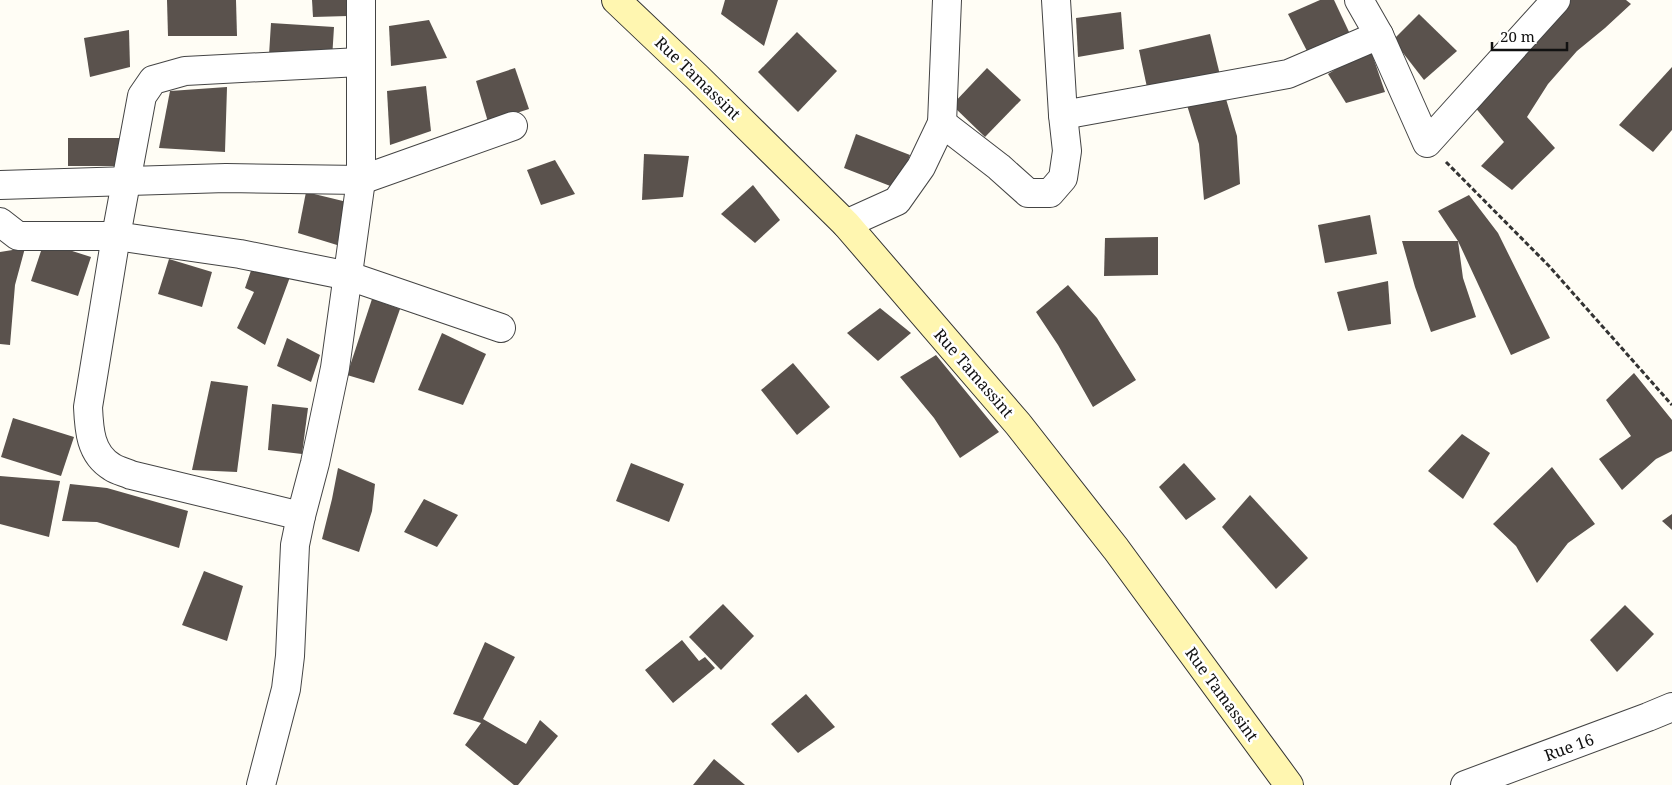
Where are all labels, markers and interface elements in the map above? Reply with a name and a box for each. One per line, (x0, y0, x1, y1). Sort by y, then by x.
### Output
scale bar (1492, 20, 1567, 52)
text: 20 m (1500, 26, 1535, 46)
street label: Rue Tamassint (650, 31, 746, 125)
street label: Rue Tamassint (929, 324, 1019, 423)
street label: Rue Tamassint (1180, 642, 1264, 746)
street label: Rue 16 (1541, 728, 1597, 766)

